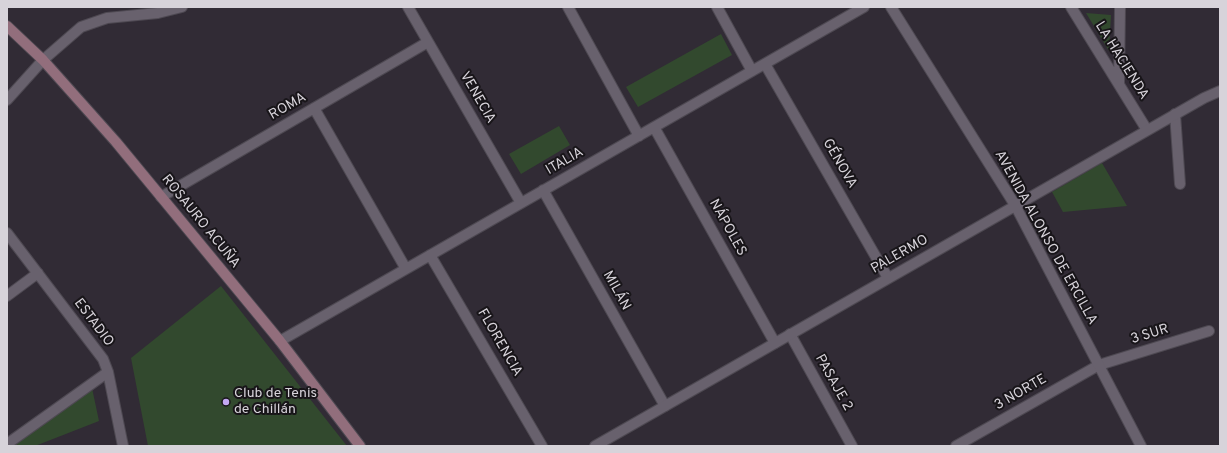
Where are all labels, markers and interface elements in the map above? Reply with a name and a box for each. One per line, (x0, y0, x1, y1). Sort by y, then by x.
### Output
street label: LA HACIENDA (1090, 19, 1152, 103)
street label: VENECIA (455, 69, 499, 127)
street label: ROMA (267, 90, 309, 124)
street label: GÉNOVA (818, 136, 860, 192)
street label: ITALIA (543, 145, 587, 179)
street label: AVENIDA ALONSO DE ERCILLA (990, 148, 1100, 328)
street label: ROSAURO ACUÑA (157, 172, 243, 272)
street label: NÁPOLES (705, 197, 749, 259)
street label: PALERMO (868, 232, 932, 278)
street label: MILÁN (598, 268, 634, 314)
street label: ESTADIO (70, 296, 116, 350)
street label: FLORENCIA (473, 306, 525, 380)
street label: 3 SUR (1129, 321, 1171, 349)
street label: PASAJE 2 (811, 352, 855, 414)
street label: 3 NORTE (992, 371, 1050, 415)
place label: Club de Tenis de Chillán (234, 386, 317, 418)
marker: Club de Tenis de Chillán (221, 397, 231, 407)

